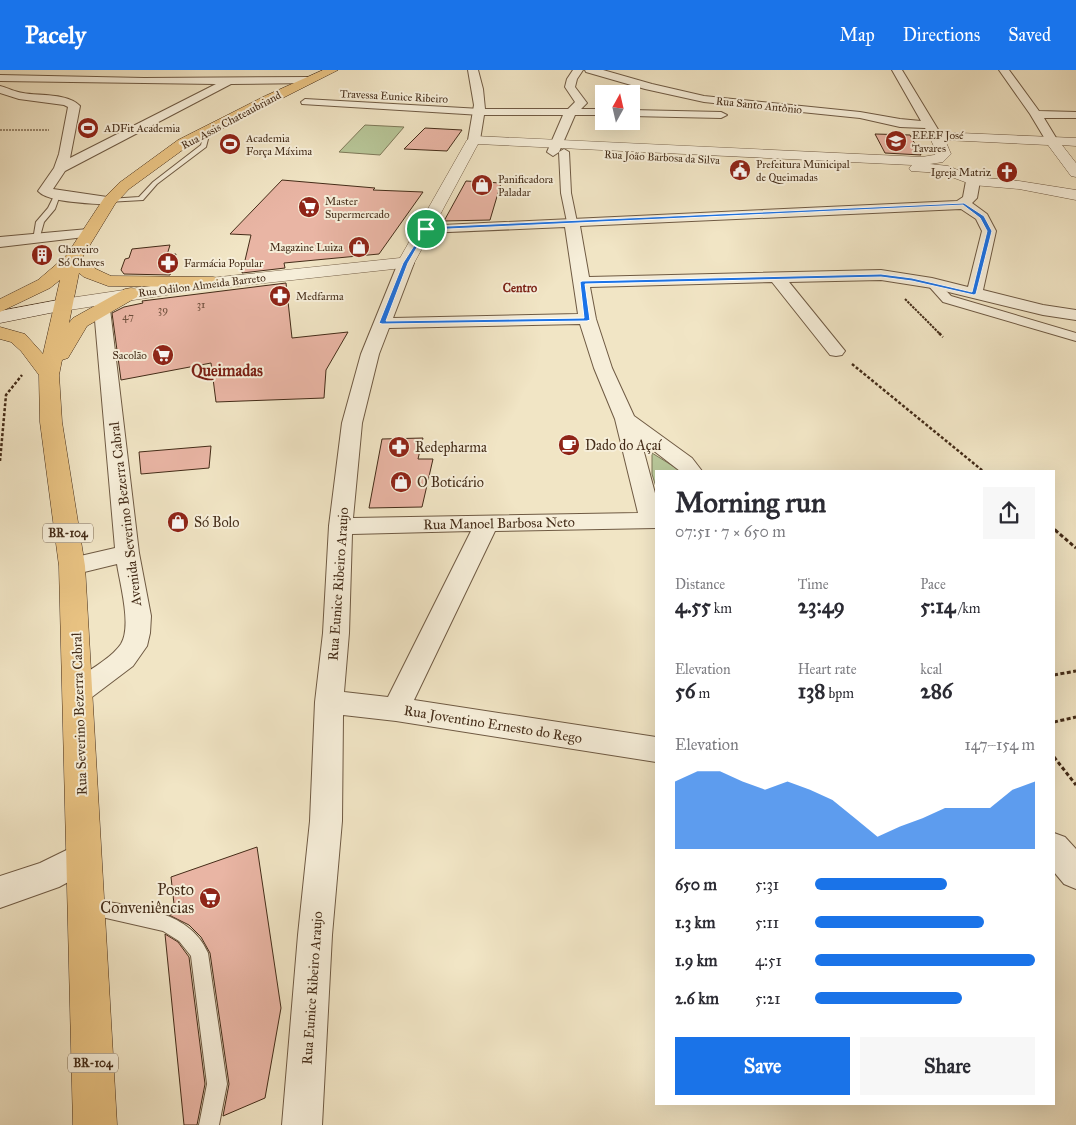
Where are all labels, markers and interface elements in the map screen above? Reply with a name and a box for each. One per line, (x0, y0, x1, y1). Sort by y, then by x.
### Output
text: Pacely (25, 20, 86, 50)
text: Map (839, 24, 875, 46)
text: Directions (903, 24, 980, 46)
text: Saved (1008, 24, 1051, 46)
north arrow (595, 85, 640, 130)
map controls (595, 85, 640, 130)
street label: Travessa Eunice Ribeiro (340, 87, 449, 106)
street label: Rua Assis Chateaubriand (179, 88, 284, 152)
street label: Rua Santo Antônio (715, 95, 803, 117)
sports icon: ADFit Academia (76, 116, 100, 140)
place label: ADFit Academia (103, 122, 180, 135)
school or university icon: EEEF José Tavares (884, 129, 908, 153)
place label: EEEF José Tavares (912, 129, 964, 155)
sports icon: Academia Força Máxima (218, 132, 242, 156)
place label: Academia Força Máxima (245, 132, 312, 158)
street label: Rua João Barbosa da Silva (604, 148, 720, 168)
public building icon: Prefeitura Municipal de Queimadas (728, 158, 752, 182)
place label: Prefeitura Municipal de Queimadas (756, 158, 850, 184)
church icon: Igreja Matriz (995, 160, 1019, 184)
place label: Igreja Matriz (931, 166, 991, 179)
shop icon: Panificadora Paladar (470, 173, 494, 197)
place label: Panificadora Paladar (498, 173, 554, 199)
supermarket icon: Master Supermercado (297, 195, 321, 219)
place label: Master Supermercado (325, 195, 390, 221)
pin (405, 208, 447, 250)
icon: arrive (412, 215, 440, 243)
shop icon: Magazine Luiza (347, 235, 371, 259)
place label: Magazine Luiza (269, 241, 343, 254)
building icon: Chaveiro Só Chaves (30, 243, 54, 267)
place label: Chaveiro Só Chaves (58, 243, 104, 269)
pharmacy icon: Farmácia Popular (156, 251, 180, 275)
place label: Farmácia Popular (184, 257, 264, 270)
street label: Rua Odilon Almeida Barreto (138, 271, 267, 300)
district label: Centro (503, 281, 537, 295)
pharmacy icon: Medfarma (268, 284, 292, 308)
place label: Medfarma (296, 290, 344, 303)
house number: 31 (197, 298, 205, 311)
house number: 39 (158, 303, 168, 316)
house number: 47 (122, 310, 134, 323)
supermarket icon: Sacolão (151, 343, 175, 367)
place label: Sacolão (113, 349, 147, 362)
district label: Queimadas (191, 361, 263, 381)
street label: Avenida Severino Bezerra Cabral (106, 421, 145, 608)
cafe icon: Dado do Açaí (557, 433, 581, 457)
pharmacy icon: Redepharma (387, 435, 411, 459)
place label: Dado do Açaí (585, 437, 663, 454)
place label: Redepharma (415, 439, 487, 456)
shop icon: O Boticário (389, 470, 413, 494)
place label: O Boticário (417, 474, 484, 491)
text: Morning run (675, 485, 826, 520)
button: share (983, 487, 1035, 539)
street label: Rua Eunice Ribeiro Araujo (325, 507, 352, 661)
shop icon: Só Bolo (166, 510, 190, 534)
place label: Só Bolo (194, 514, 239, 531)
street label: Rua Manoel Barbosa Neto (423, 514, 575, 533)
text: 07:51 · 7 × 650 m (675, 522, 786, 541)
road number: BR-104 (43, 523, 93, 542)
text: Distance (675, 576, 725, 593)
text: Time (798, 576, 829, 593)
text: Pace (920, 576, 946, 593)
text: 4.55 (675, 593, 711, 619)
text: 23:49 (798, 593, 845, 619)
text: 5:14 (920, 593, 955, 619)
text: km (711, 600, 732, 617)
text: /km (955, 600, 980, 617)
street label: Rua Severino Bezerra Cabral (68, 632, 91, 796)
text: Elevation (675, 661, 731, 678)
text: Heart rate (798, 661, 857, 678)
text: kcal (920, 661, 942, 678)
text: 56 (675, 678, 696, 704)
text: 138 (798, 678, 826, 704)
text: 286 (920, 678, 953, 704)
text: m (696, 685, 710, 702)
text: bpm (826, 685, 854, 702)
street label: Rua Joventino Ernesto do Rego (402, 702, 583, 748)
text: Elevation (675, 735, 739, 754)
text: 147–154 m (965, 735, 1035, 754)
text: 650 m (675, 875, 717, 894)
text: 5:31 (755, 875, 779, 894)
place label: Posto Conveniências (100, 880, 194, 917)
supermarket icon: Posto Conveniências (198, 886, 222, 910)
street label: Rua Eunice Ribeiro Araujo (299, 911, 326, 1065)
text: 1.3 km (675, 913, 715, 932)
text: 5:11 (755, 913, 779, 932)
text: 1.9 km (675, 951, 718, 970)
text: 4:51 (755, 951, 782, 970)
text: 2.6 km (675, 989, 719, 1008)
text: 5:21 (755, 989, 781, 1008)
button: Save (675, 1037, 850, 1095)
button: Share (860, 1037, 1035, 1095)
road number: BR-104 (68, 1054, 118, 1072)

